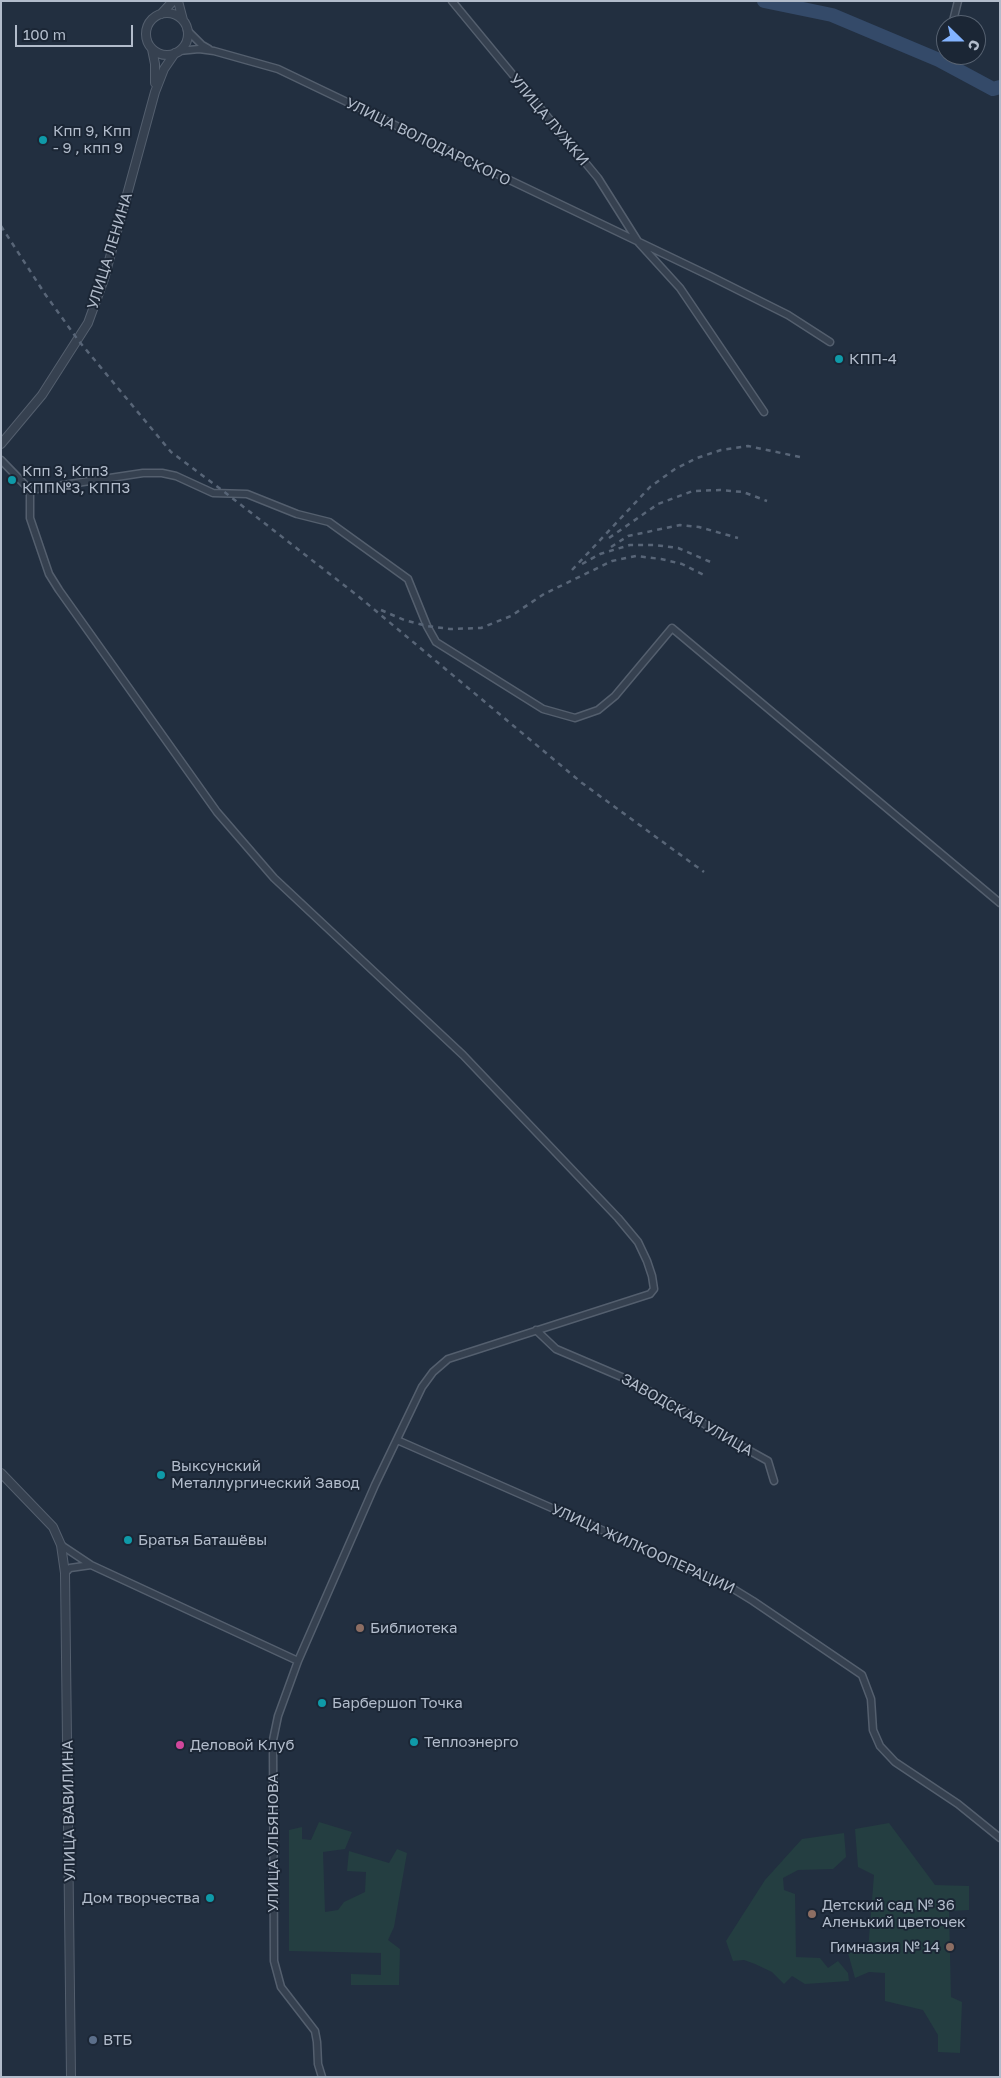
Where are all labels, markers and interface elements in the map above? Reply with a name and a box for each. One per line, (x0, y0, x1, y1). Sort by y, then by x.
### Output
scale bar (18, 15, 135, 47)
north arrow (936, 15, 986, 65)
text: 100 m (23, 25, 66, 43)
text: С (965, 38, 984, 53)
street label: УЛИЦА ЛУЖКИ (505, 70, 593, 170)
street label: УЛИЦА ВОЛОДАРСКОГО (343, 94, 513, 190)
place label: Кпп 9, Кпп - 9 , кпп 9 (53, 122, 131, 157)
marker: Кпп 9, Кпп - 9 , кпп 9 (37, 134, 49, 146)
street label: УЛИЦА ЛЕНИНА (84, 190, 136, 312)
place label: КПП-4 (849, 350, 897, 368)
marker: КПП-4 (833, 353, 845, 365)
place label: Кпп 3, Кпп3 КПП№3, КПП3 (22, 462, 130, 497)
marker: Кпп 3, Кпп3 КПП№3, КПП3 (6, 474, 18, 486)
street label: ЗАВОДСКАЯ УЛИЦА (618, 1370, 756, 1460)
place label: Выксунский Металлургический Завод (171, 1457, 360, 1492)
marker: Выксунский Металлургический Завод (155, 1469, 167, 1481)
street label: УЛИЦА ЖИЛКООПЕРАЦИИ (548, 1500, 738, 1598)
place label: Братья Баташёвы (138, 1531, 267, 1549)
marker: Братья Баташёвы (122, 1534, 134, 1546)
place label: Библиотека (370, 1619, 458, 1637)
marker: Библиотека (354, 1622, 366, 1634)
place label: Барбершоп Точка (332, 1694, 463, 1712)
marker: Барбершоп Точка (316, 1697, 328, 1709)
place label: Теплоэнерго (424, 1733, 518, 1751)
place label: Деловой Клуб (190, 1736, 294, 1754)
marker: Теплоэнерго (408, 1736, 420, 1748)
marker: Деловой Клуб (174, 1739, 186, 1751)
street label: УЛИЦА ВАВИЛИНА (59, 1740, 79, 1882)
street label: УЛИЦА УЛЬЯНОВА (264, 1773, 282, 1913)
place label: Дом творчества (82, 1889, 200, 1907)
marker: Дом творчества (204, 1892, 216, 1904)
place label: Детский сад № 36 Аленький цветочек (822, 1896, 966, 1931)
marker: Детский сад № 36 Аленький цветочек (806, 1908, 818, 1920)
place label: Гимназия № 14 (830, 1938, 940, 1956)
marker: Гимназия № 14 (944, 1941, 956, 1953)
place label: ВТБ (103, 2031, 132, 2049)
marker: ВТБ (87, 2034, 99, 2046)

